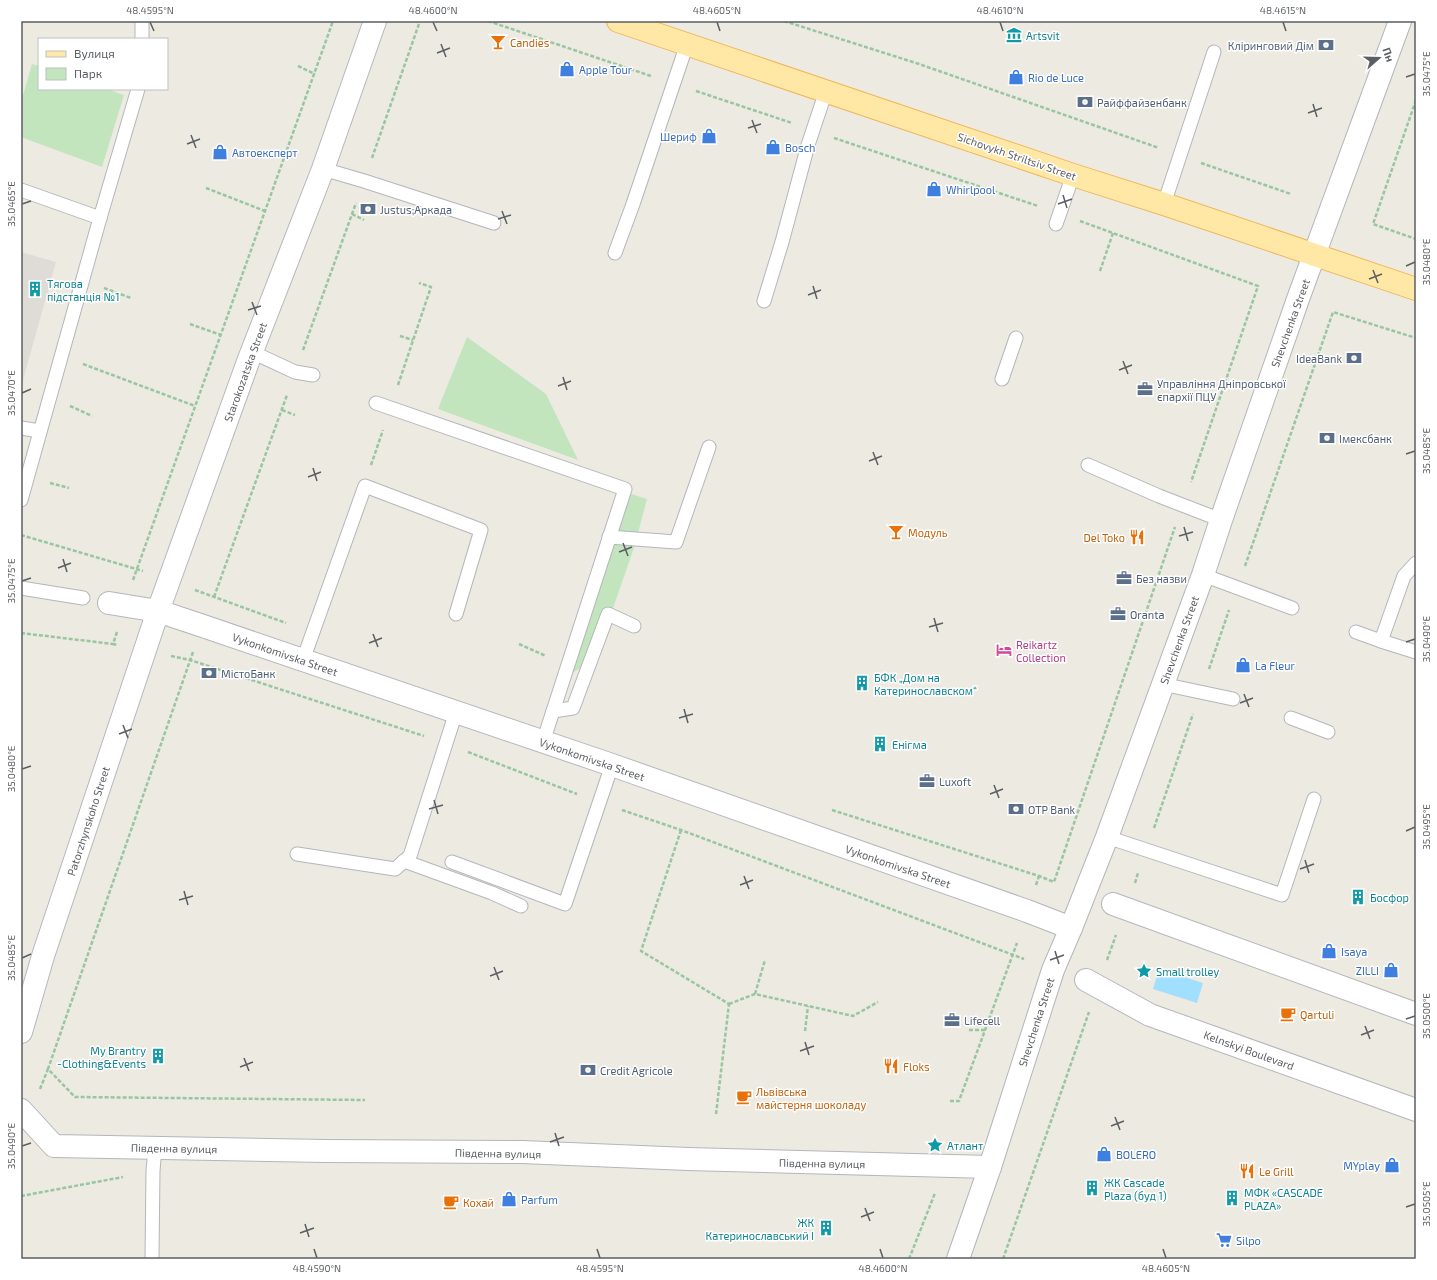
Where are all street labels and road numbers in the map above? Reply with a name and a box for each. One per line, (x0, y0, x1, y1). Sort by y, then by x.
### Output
street label: Sichovykh Striltsiv Street (956, 130, 1078, 182)
street label: Shevchenka Street (1268, 277, 1312, 369)
street label: Starokozatska Street (221, 321, 269, 423)
street label: Shevchenka Street (1157, 594, 1201, 686)
street label: Vykonkomivska Street (231, 630, 339, 678)
street label: Vykonkomivska Street (538, 735, 646, 783)
street label: Patorzhynskoho Street (64, 765, 112, 877)
street label: Vykonkomivska Street (844, 842, 952, 890)
street label: Shevchenka Street (1015, 976, 1057, 1068)
street label: Kelnskyi Boulevard (1202, 1028, 1296, 1072)
street label: Південна вулиця (131, 1141, 217, 1156)
street label: Південна вулиця (455, 1146, 541, 1161)
street label: Південна вулиця (779, 1156, 865, 1171)

